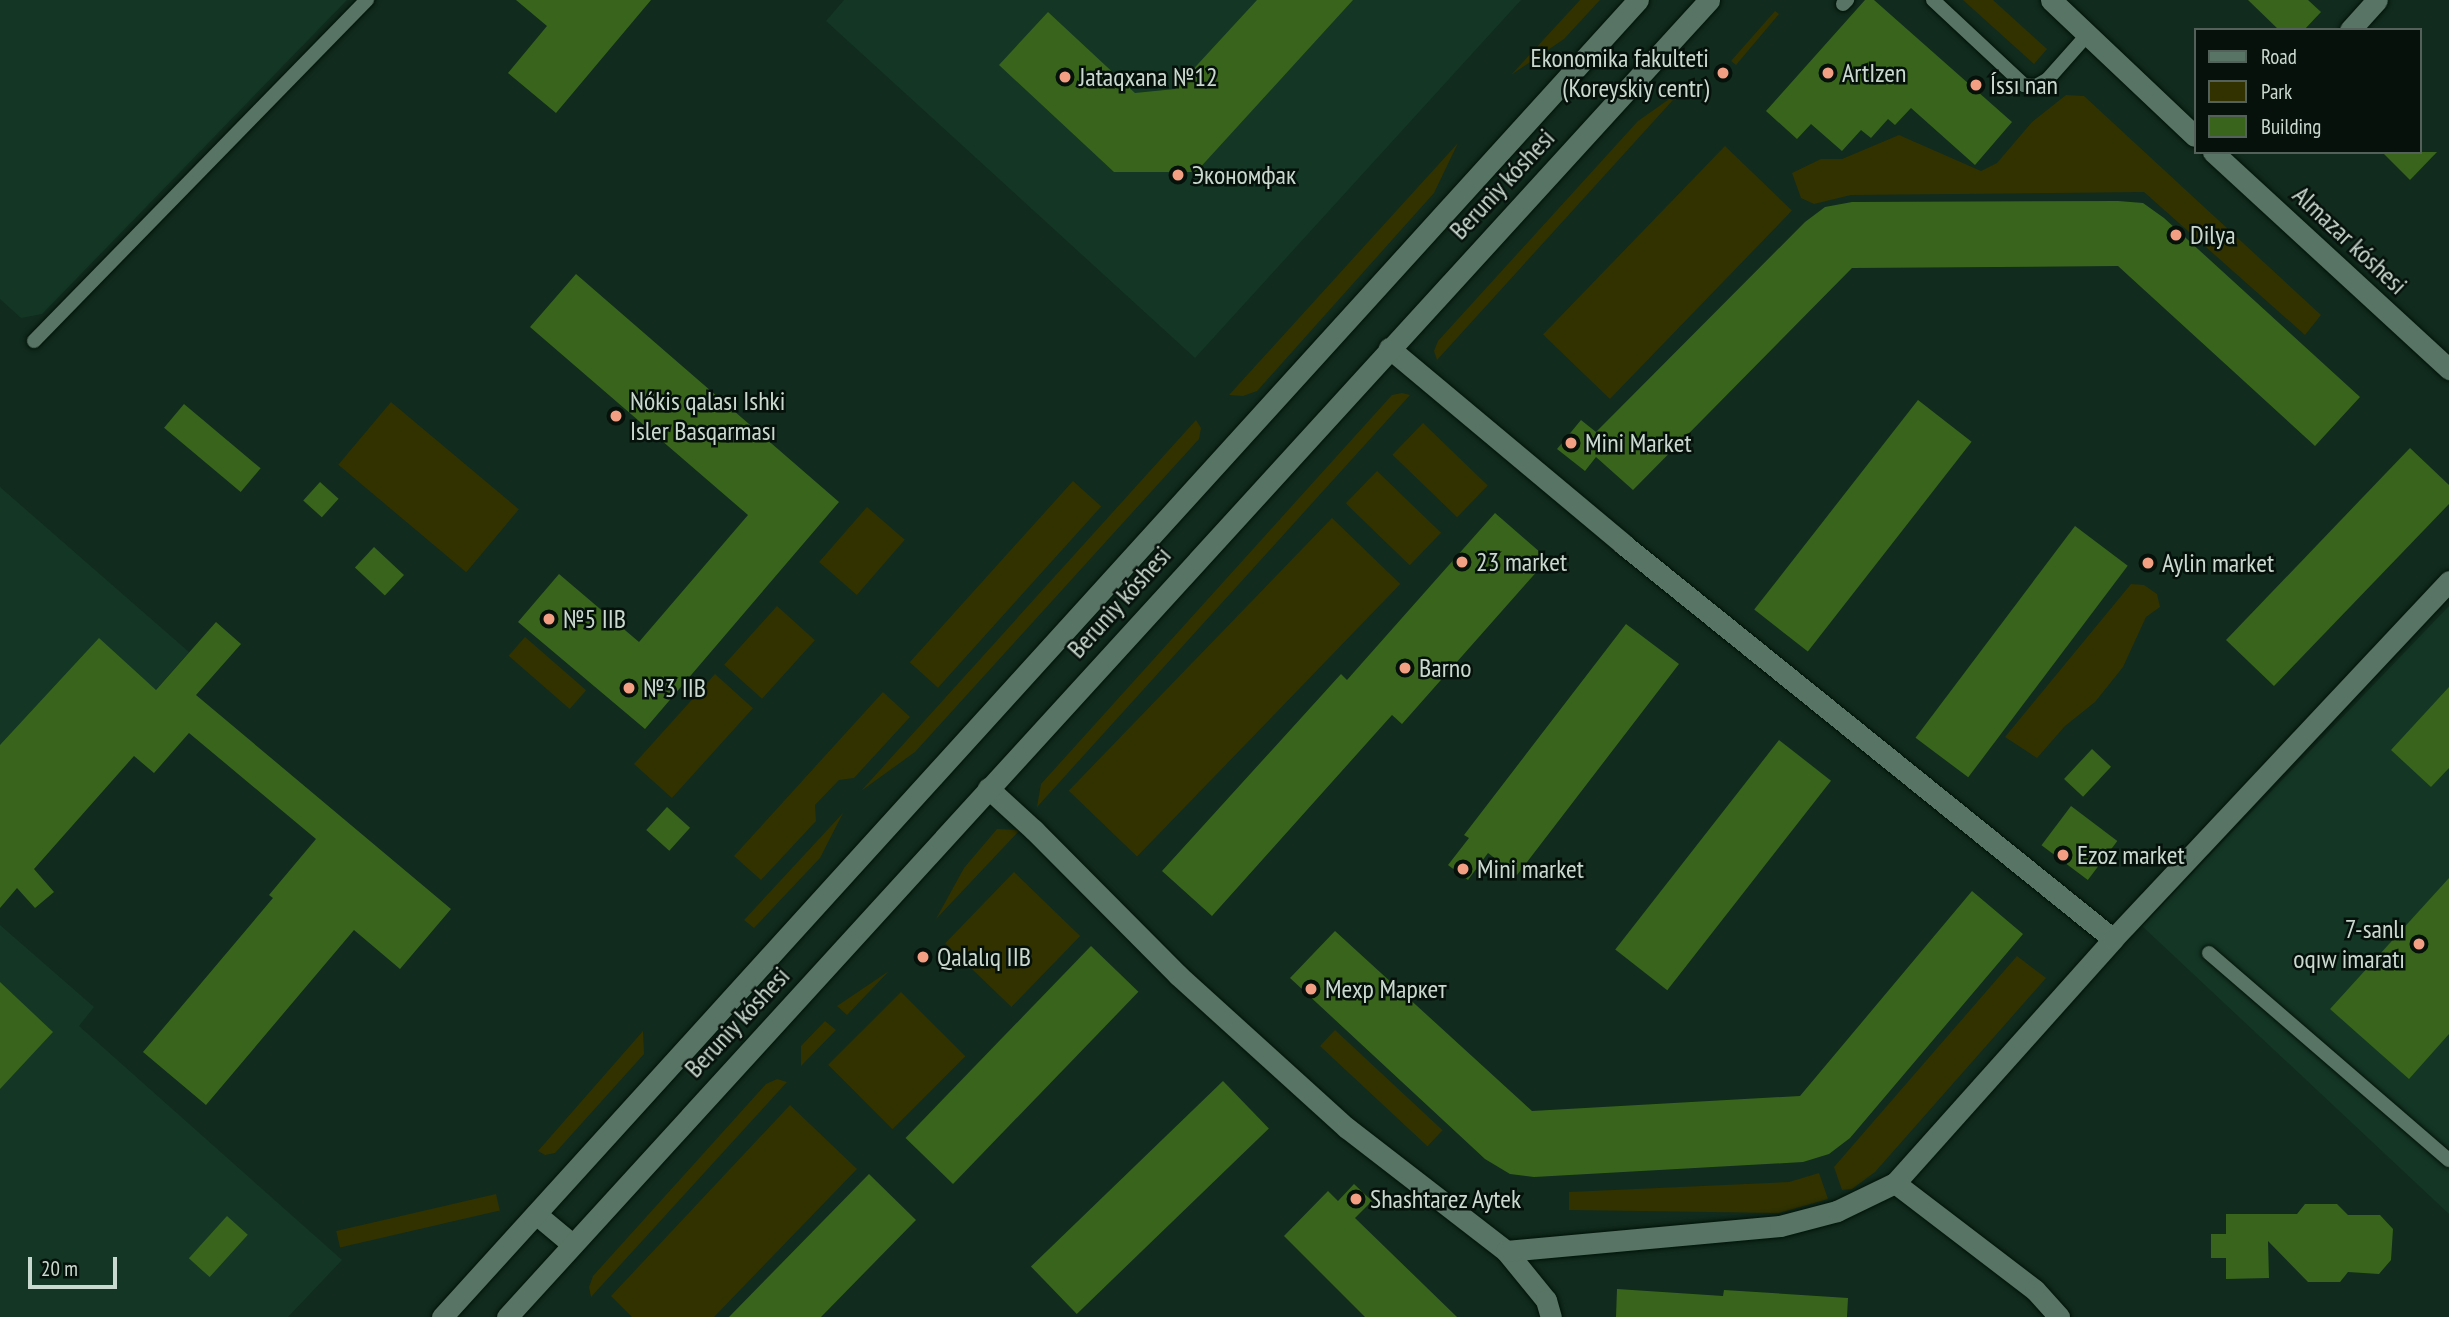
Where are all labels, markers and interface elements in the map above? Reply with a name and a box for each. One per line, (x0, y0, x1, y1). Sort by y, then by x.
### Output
legend (2194, 28, 2421, 154)
place label: Ekonomika fakulteti (Koreyskiy centr) (1531, 42, 1709, 104)
text: Road (2261, 43, 2297, 70)
place label: ArtIzen (1842, 57, 1906, 89)
place label: Jataqxana №12 (1079, 61, 1218, 93)
marker: Ekonomika fakulteti (Koreyskiy centr) (1715, 65, 1731, 81)
marker: ArtIzen (1820, 65, 1836, 81)
marker: Jataqxana №12 (1057, 69, 1073, 85)
place label: Íssı nan (1990, 69, 2058, 101)
marker: Íssı nan (1968, 77, 1984, 93)
text: Park (2261, 78, 2292, 105)
text: Building (2261, 113, 2321, 140)
street label: Beruniy kóshesi (1443, 122, 1561, 246)
place label: Экономфак (1192, 159, 1296, 191)
marker: Экономфак (1170, 167, 1186, 183)
street label: Almazar kóshesi (2287, 179, 2413, 301)
place label: Dilya (2190, 219, 2236, 251)
marker: Dilya (2168, 227, 2184, 243)
place label: Nókis qalası Ishki Isler Basqarması (630, 385, 785, 446)
marker: Nókis qalası Ishki Isler Basqarması (608, 408, 624, 424)
place label: Mini Market (1585, 427, 1692, 459)
marker: Mini Market (1563, 435, 1579, 451)
street label: Beruniy kóshesi (1061, 539, 1177, 665)
place label: 23 market (1476, 546, 1567, 578)
place label: Aylin market (2162, 547, 2274, 579)
marker: 23 market (1454, 554, 1470, 570)
marker: Aylin market (2140, 555, 2156, 571)
place label: №5 IIB (563, 603, 626, 635)
marker: №5 IIB (541, 611, 557, 627)
place label: Barno (1419, 652, 1471, 684)
marker: Barno (1397, 660, 1413, 676)
place label: №3 IIB (643, 672, 706, 704)
marker: №3 IIB (621, 680, 637, 696)
place label: Ezoz market (2077, 839, 2185, 871)
marker: Ezoz market (2055, 847, 2071, 863)
place label: Mini market (1477, 853, 1584, 885)
marker: Mini market (1455, 861, 1471, 877)
place label: 7-sanlı oqıw imaratı (2293, 913, 2405, 974)
marker: 7-sanlı oqıw imaratı (2411, 936, 2427, 952)
place label: Qalalıq IIB (937, 941, 1031, 973)
marker: Qalalıq IIB (915, 949, 931, 965)
street label: Beruniy kóshesi (678, 960, 796, 1084)
place label: Мехр Маркет (1325, 973, 1447, 1005)
marker: Мехр Маркет (1303, 981, 1319, 997)
place label: Shashtarez Aytek (1370, 1183, 1522, 1215)
marker: Shashtarez Aytek (1348, 1191, 1364, 1207)
scale bar (32, 1244, 121, 1288)
text: 20 m (41, 1255, 78, 1282)

